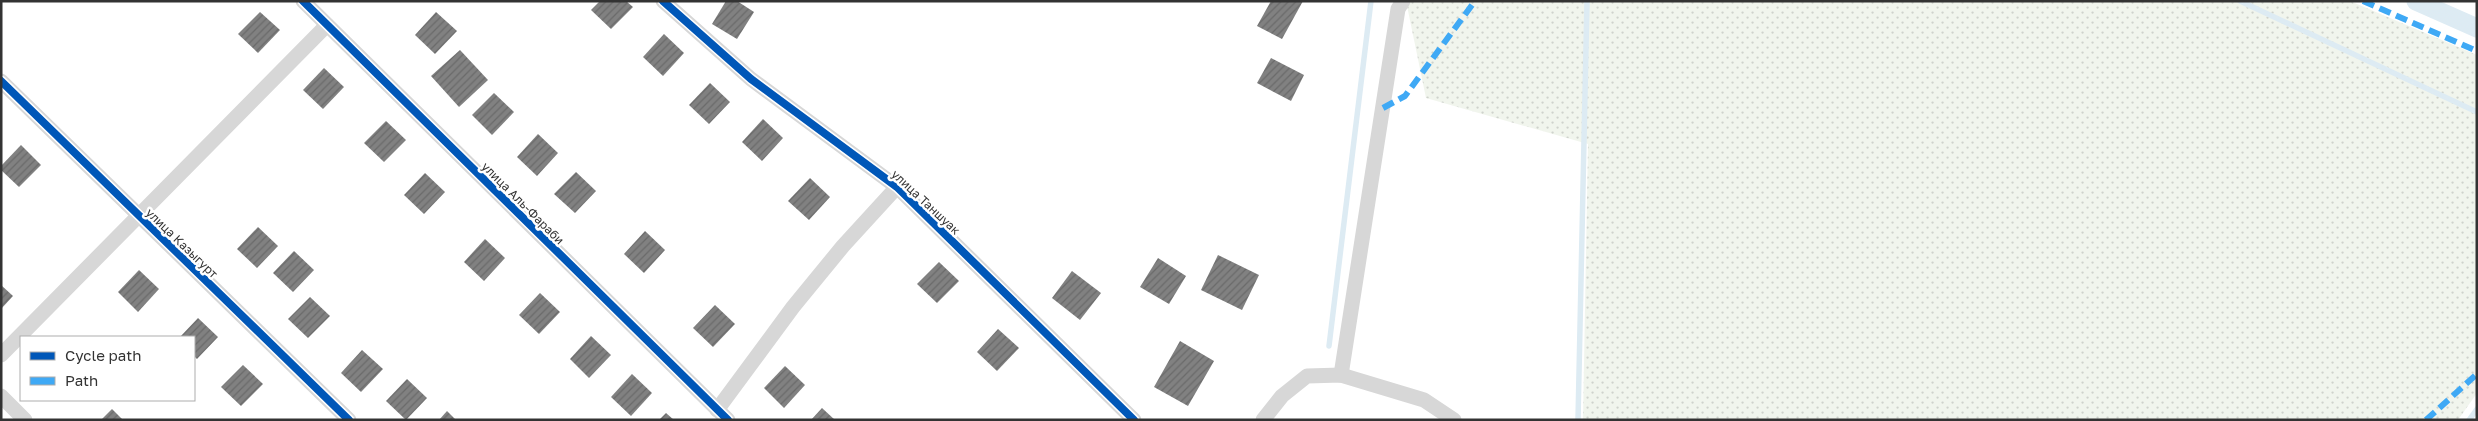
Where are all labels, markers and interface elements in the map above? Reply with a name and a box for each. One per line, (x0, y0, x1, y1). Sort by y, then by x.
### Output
street label: улица Аль-Фараби (479, 159, 567, 247)
street label: улица Таншуак (889, 166, 964, 238)
street label: улица Казыгурт (143, 205, 221, 281)
legend (20, 336, 195, 401)
text: Cycle path (65, 346, 141, 364)
text: Path (65, 371, 98, 389)

